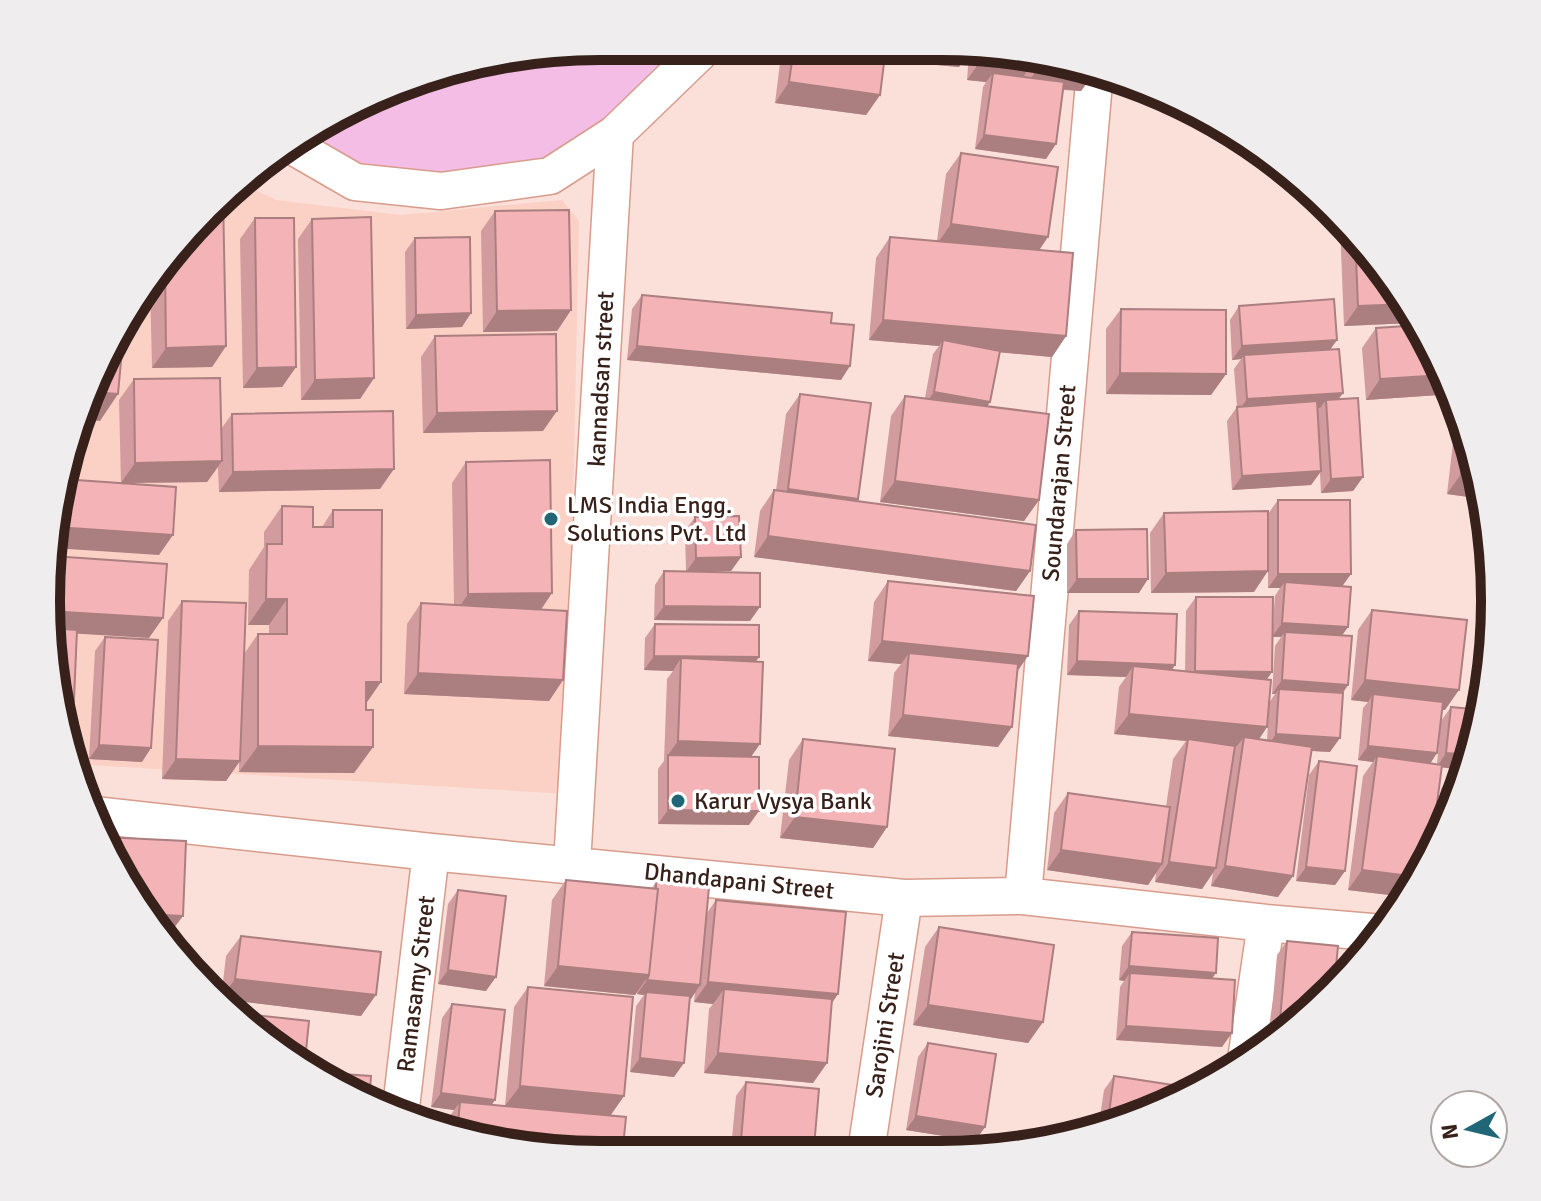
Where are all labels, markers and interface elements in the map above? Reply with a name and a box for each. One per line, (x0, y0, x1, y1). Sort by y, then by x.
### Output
street label: kannadsan street (581, 290, 621, 468)
street label: Soundarajan Street (1035, 383, 1083, 583)
place label: LMS India Engg. Solutions Pvt. Ltd (567, 490, 747, 548)
marker: LMS India Engg. Solutions Pvt. Ltd (542, 510, 560, 528)
place label: Karur Vysya Bank (694, 786, 872, 816)
marker: Karur Vysya Bank (669, 792, 687, 810)
street label: Dhandapani Street (642, 856, 836, 906)
street label: Ramasamy Street (390, 894, 442, 1074)
street label: Sarojini Street (859, 950, 911, 1100)
north arrow (1429, 1089, 1509, 1169)
text: N (1435, 1122, 1464, 1141)

